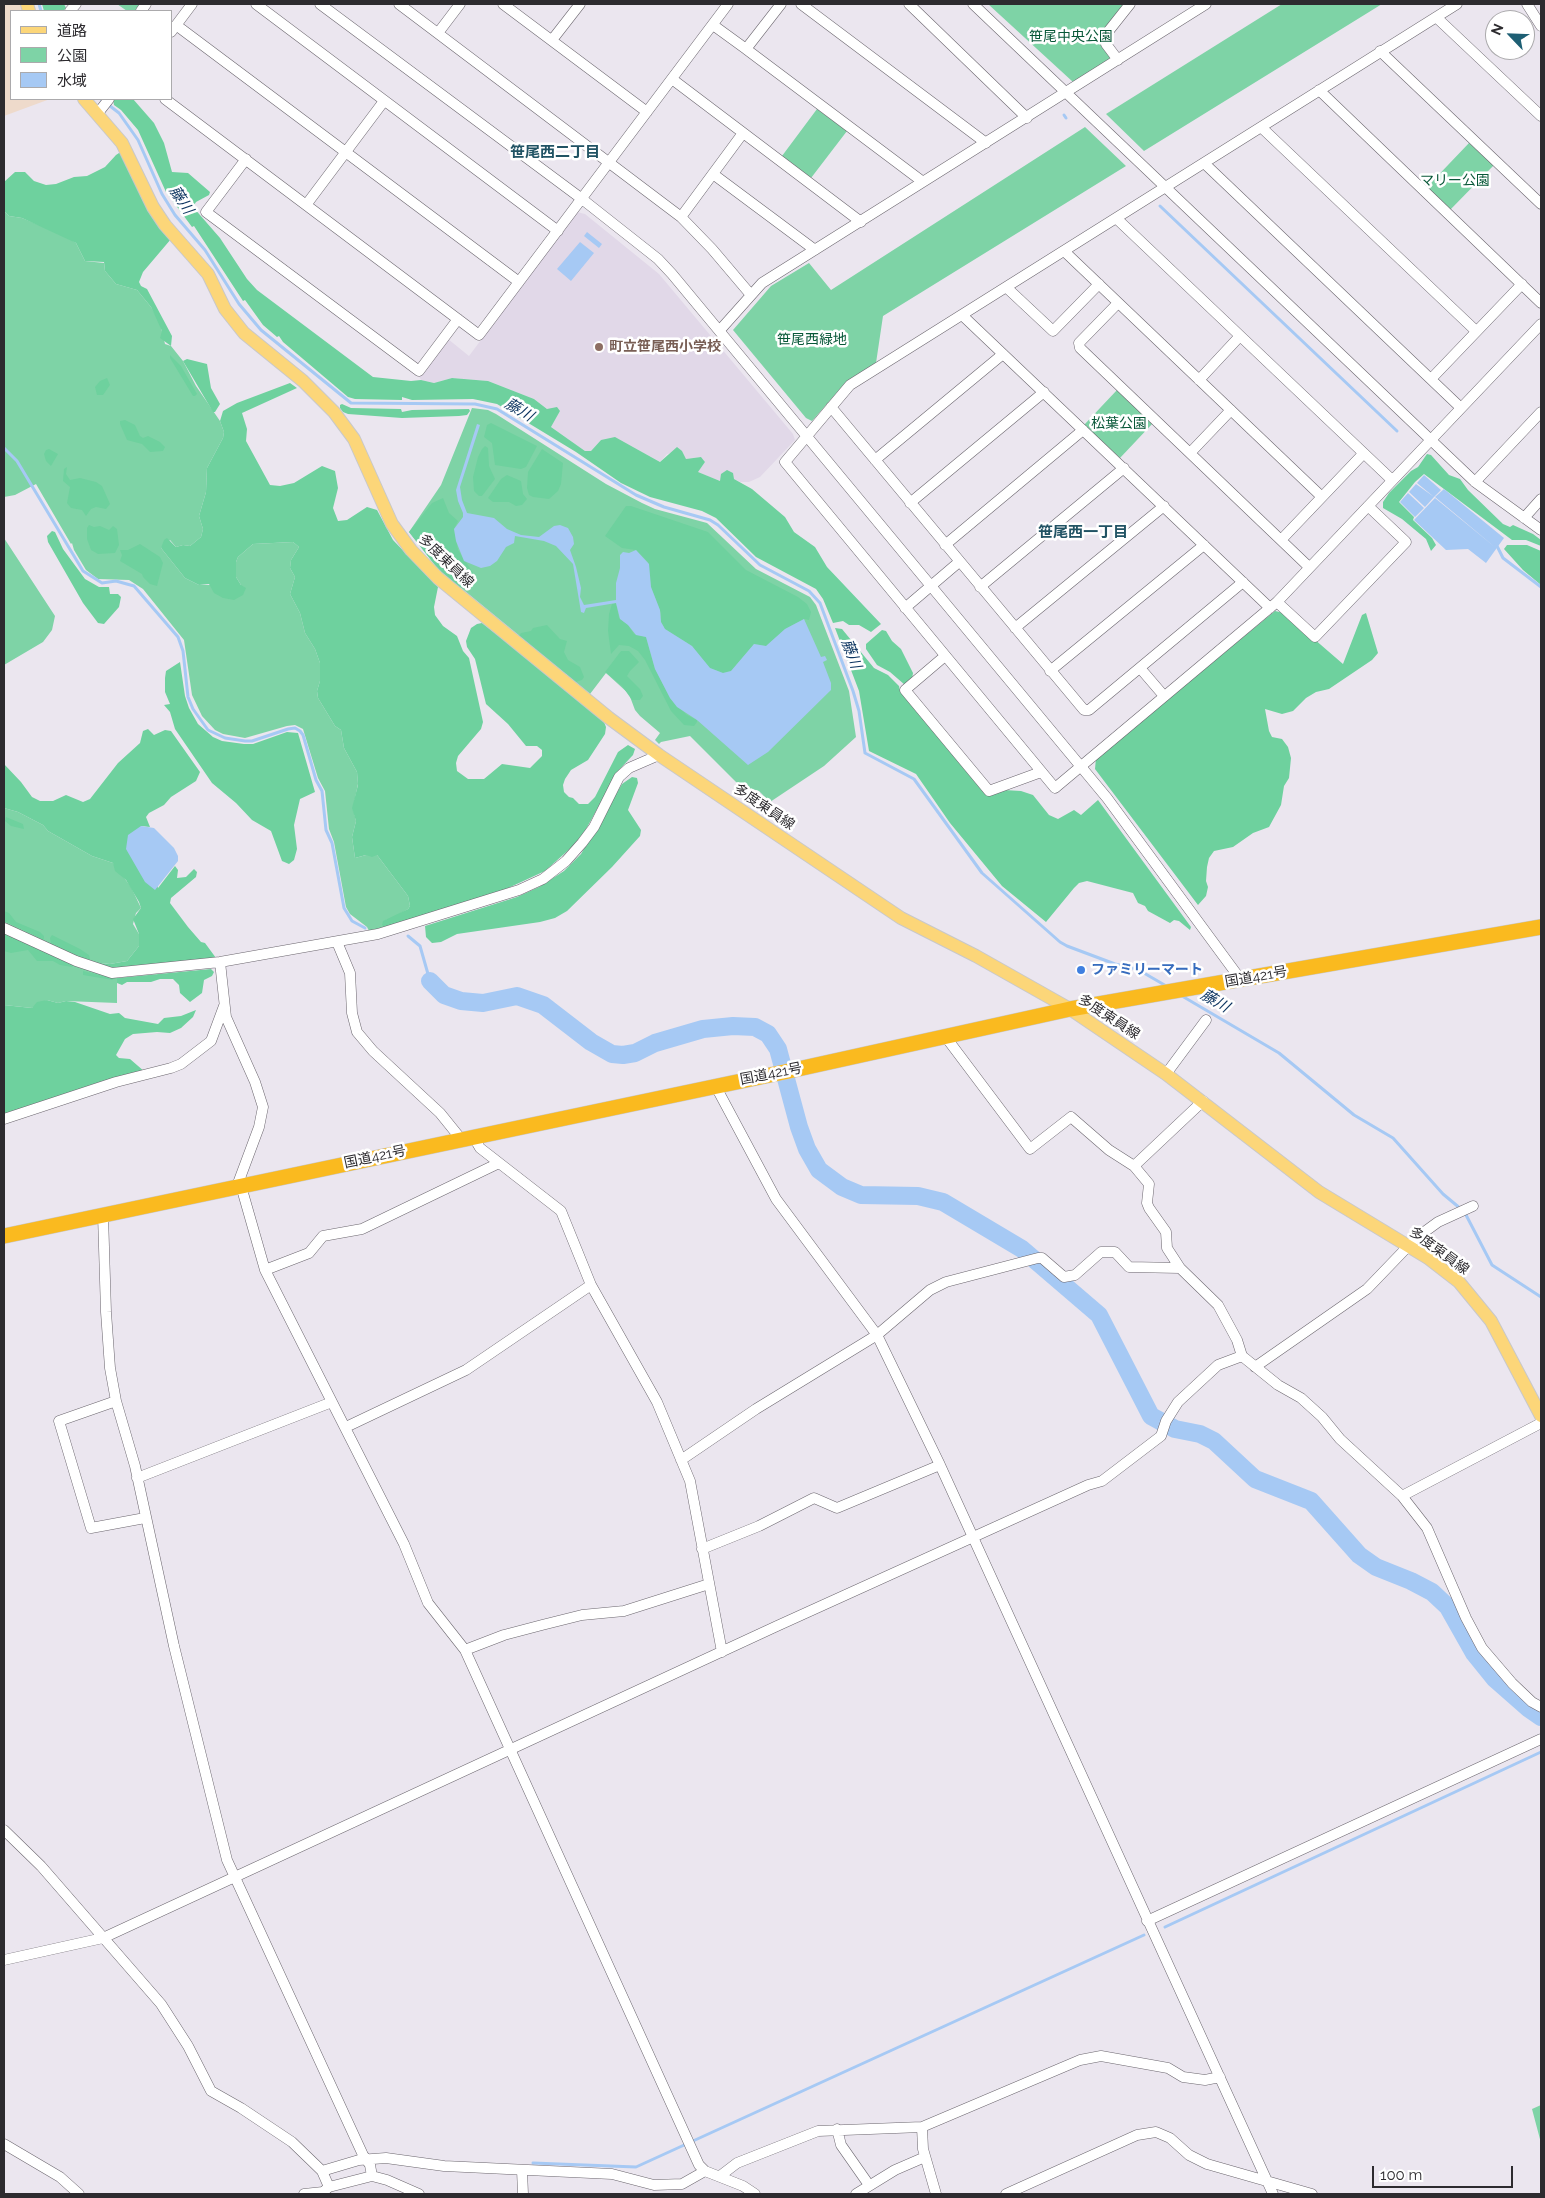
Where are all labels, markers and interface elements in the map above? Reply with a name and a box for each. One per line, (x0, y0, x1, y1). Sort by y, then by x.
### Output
legend (10, 10, 172, 100)
north arrow (1485, 10, 1535, 60)
text: N (1488, 21, 1507, 37)
text: 道路 (57, 22, 87, 40)
park label: 笹尾中央公園 (1029, 29, 1113, 45)
text: 公園 (57, 47, 87, 65)
text: 水域 (57, 72, 87, 90)
district label: 笹尾西二丁目 (510, 143, 600, 161)
park label: マリー公園 (1420, 173, 1490, 189)
water label: 藤川 (165, 183, 197, 217)
park label: 笹尾西緑地 (777, 332, 847, 348)
place label: 町立笹尾西小学校 (609, 339, 721, 355)
marker: 町立笹尾西小学校 (593, 341, 605, 353)
water label: 藤川 (502, 395, 536, 425)
park label: 松葉公園 (1091, 416, 1147, 432)
district label: 笹尾西一丁目 (1038, 523, 1128, 541)
street label: 多度東員線 (415, 531, 477, 591)
water label: 藤川 (837, 637, 865, 671)
street label: 多度東員線 (730, 780, 798, 834)
place label: ファミリーマート (1091, 962, 1203, 978)
street label: 国道421号 (1224, 963, 1288, 991)
marker: ファミリーマート (1075, 964, 1087, 976)
water label: 藤川 (1198, 986, 1232, 1016)
street label: 多度東員線 (1075, 991, 1143, 1043)
street label: 国道421号 (739, 1060, 803, 1088)
street label: 国道421号 (342, 1142, 408, 1172)
street label: 多度東員線 (1406, 1224, 1472, 1278)
scale bar (1375, 2156, 1516, 2188)
text: 100 m (1380, 2166, 1422, 2184)

